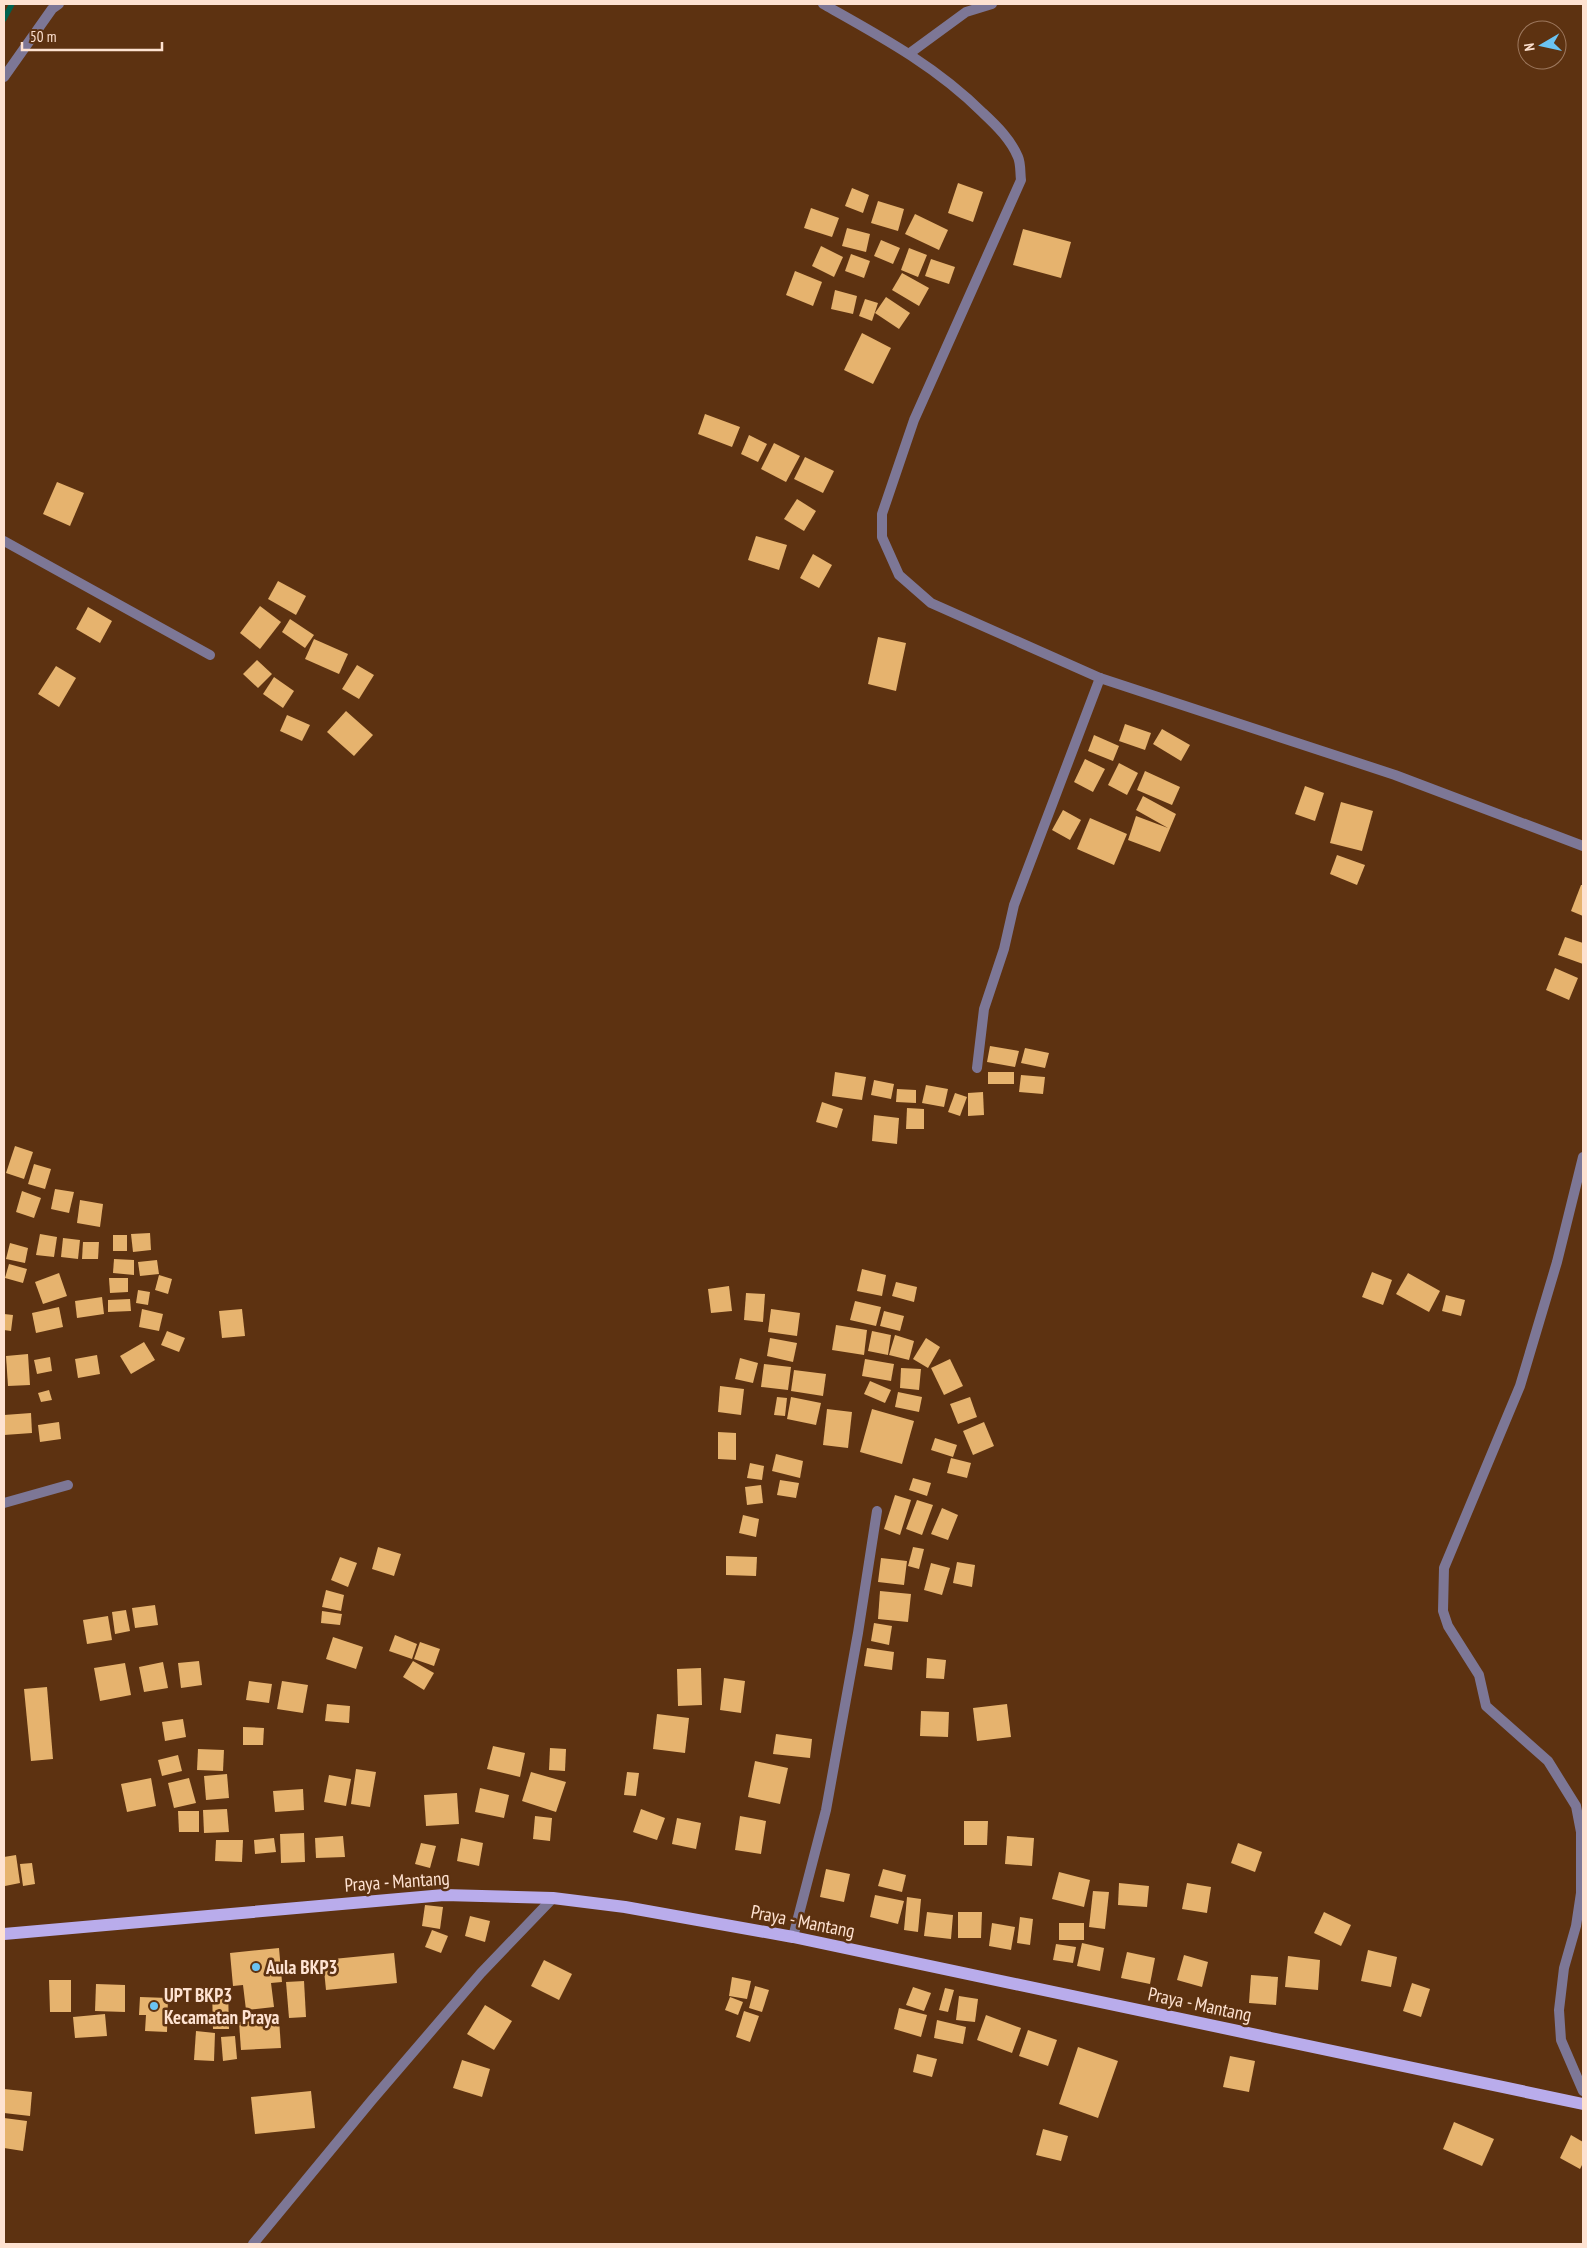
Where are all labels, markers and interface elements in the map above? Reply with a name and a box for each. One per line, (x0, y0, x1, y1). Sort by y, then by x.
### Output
scale bar (22, 20, 162, 52)
north arrow (1517, 20, 1567, 70)
text: 50 m (30, 27, 56, 46)
text: N (1520, 42, 1539, 52)
street label: Praya - Mantang (344, 1865, 450, 1897)
street label: Praya - Mantang (749, 1899, 857, 1943)
place label: Aula BKP3 (265, 1955, 338, 1979)
marker: Aula BKP3 (250, 1961, 262, 1973)
street label: Praya - Mantang (1146, 1981, 1254, 2027)
place label: UPT BKP3 Kecamatan Praya (164, 1983, 280, 2029)
marker: UPT BKP3 Kecamatan Praya (148, 2000, 160, 2012)

